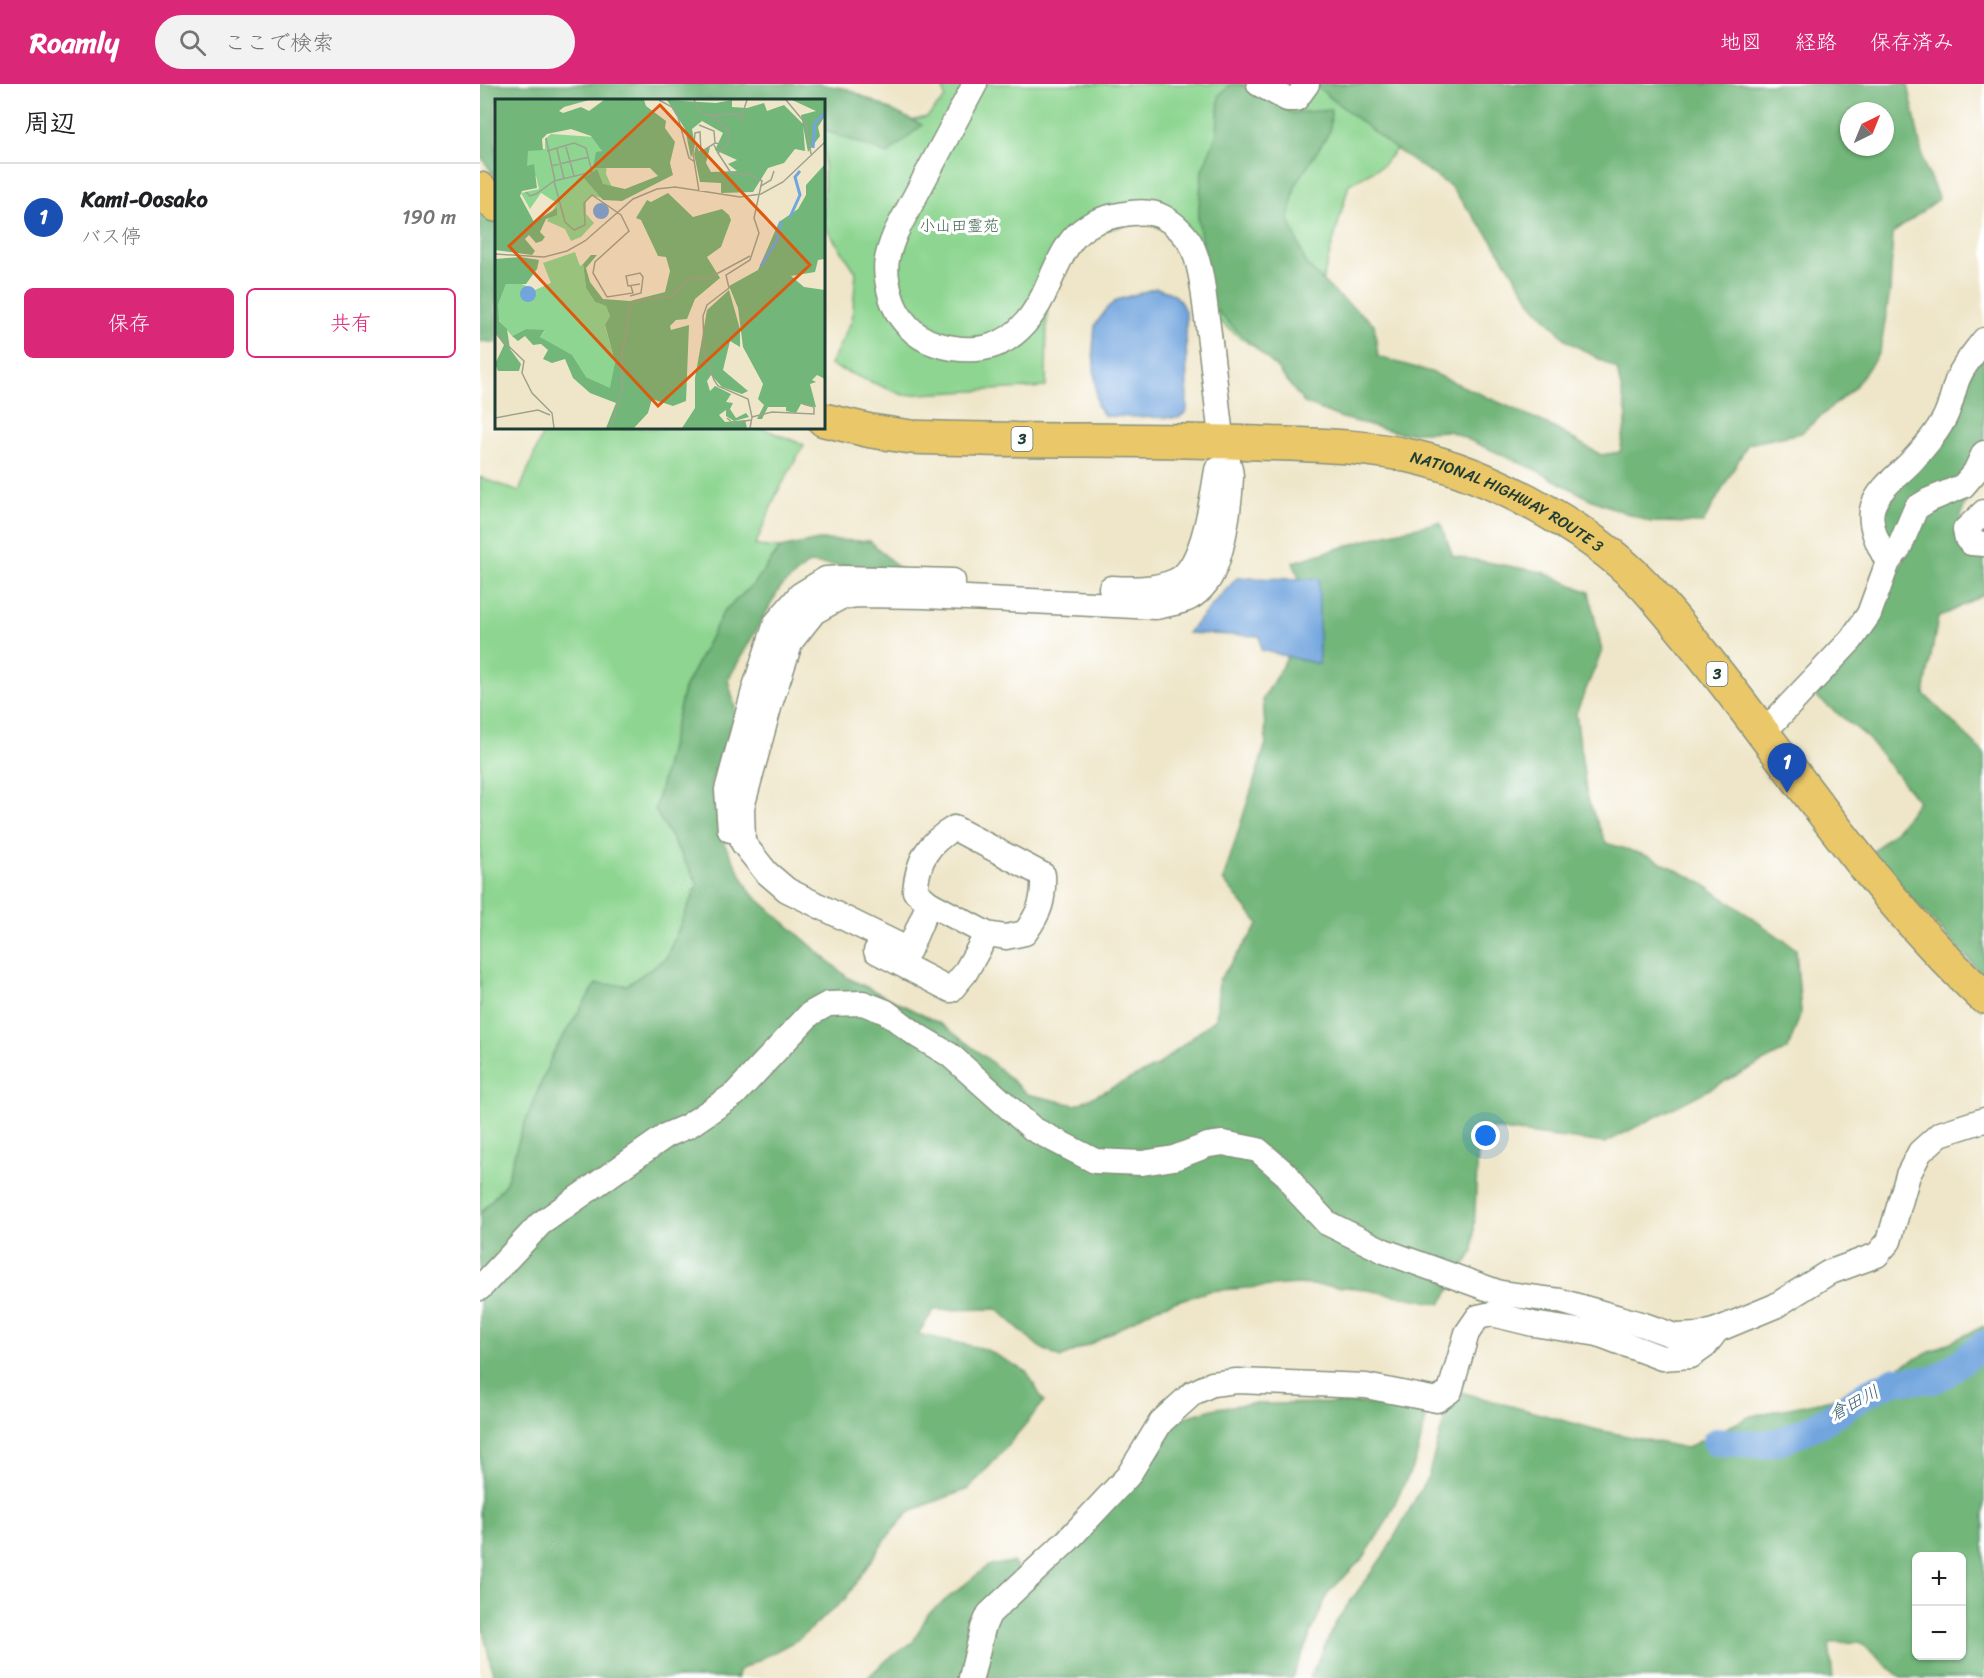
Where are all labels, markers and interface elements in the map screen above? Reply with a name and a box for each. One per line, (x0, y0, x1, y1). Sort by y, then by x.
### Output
search box (155, 15, 575, 69)
text: Roamly (30, 18, 119, 67)
text: ここで検索 (224, 23, 334, 62)
text: 地図 (1720, 23, 1762, 61)
text: 経路 (1795, 23, 1837, 61)
text: 保存済み (1870, 23, 1954, 61)
icon: search (176, 26, 209, 59)
inset map (495, 99, 825, 429)
text: 周辺 (24, 100, 76, 146)
north arrow (1840, 102, 1894, 156)
text: Kami-Oosako (81, 180, 208, 219)
text: 1 (39, 200, 48, 235)
text: 190 m (402, 200, 456, 235)
park label: 小山田霊苑 (919, 211, 999, 240)
text: バス停 (81, 219, 141, 254)
button: 保存 (24, 288, 234, 358)
button: 共有 (246, 288, 456, 358)
road number: 3 (1012, 427, 1032, 451)
street label: NATIONAL HIGHWAY ROUTE 3 (1407, 442, 1611, 560)
road number: 3 (1706, 662, 1728, 686)
pin: 1 (1768, 744, 1806, 793)
your location (1471, 1121, 1500, 1150)
water label: 倉田川 (1823, 1376, 1885, 1430)
map controls (1912, 1552, 1966, 1660)
button: + (1912, 1552, 1966, 1606)
button: − (1912, 1606, 1966, 1660)

